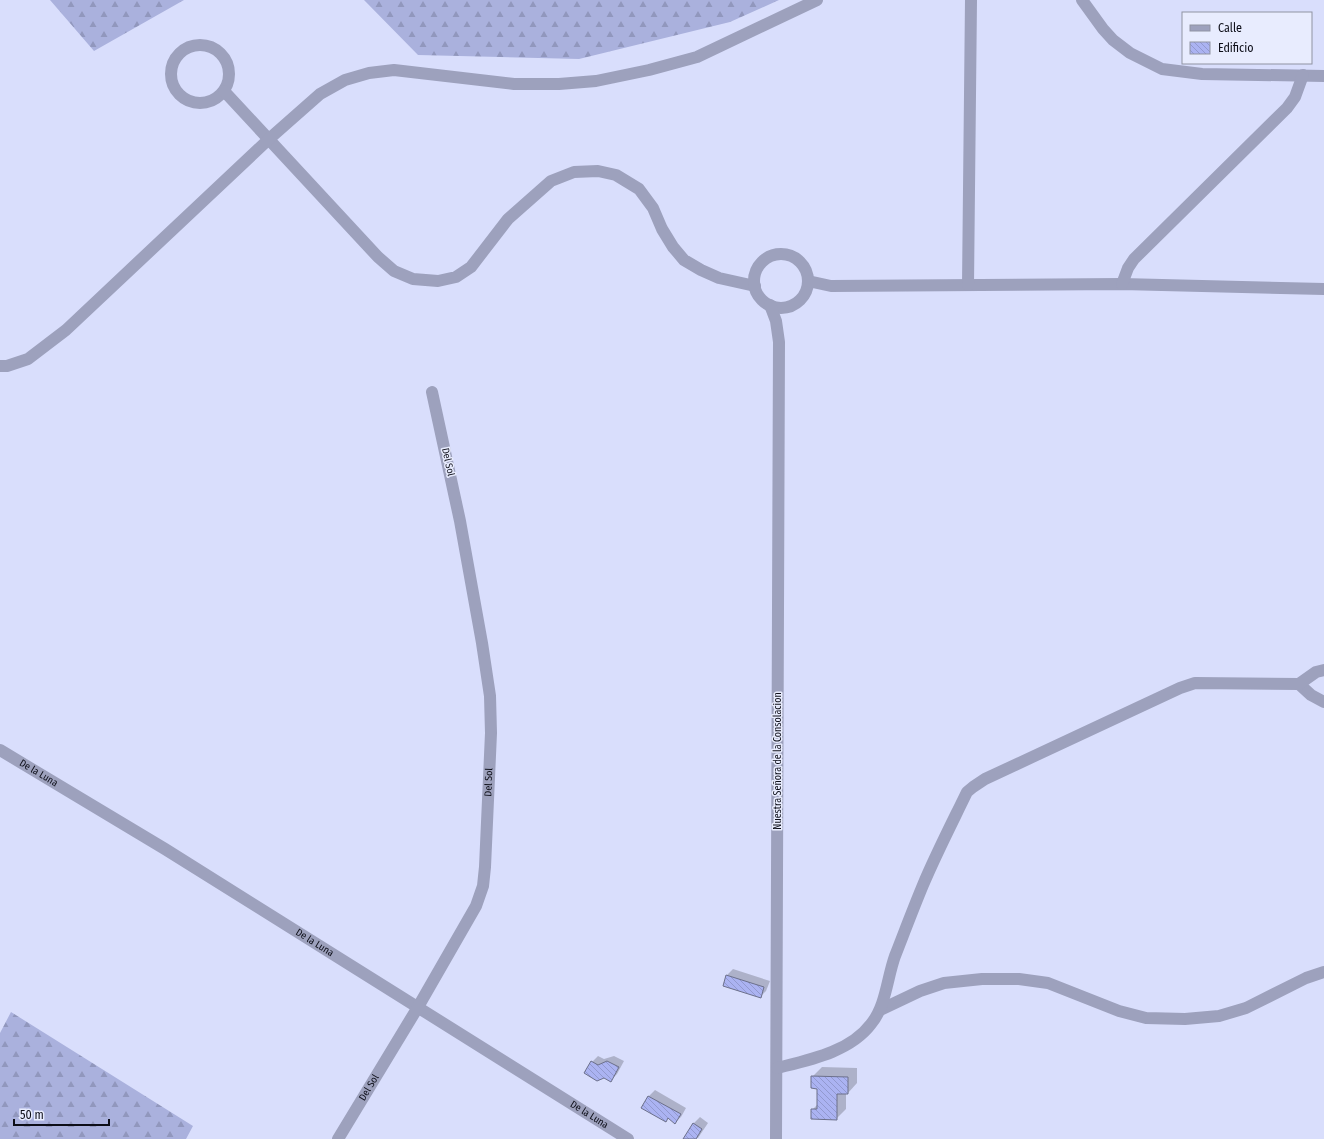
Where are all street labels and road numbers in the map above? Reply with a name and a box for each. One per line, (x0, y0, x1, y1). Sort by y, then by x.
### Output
street label: Del Sol (439, 447, 457, 478)
street label: Nuestra Señora de la Consolacion (772, 692, 784, 830)
street label: De la Luna (17, 757, 60, 789)
street label: Del Sol (482, 767, 495, 797)
street label: De la Luna (293, 926, 336, 959)
street label: Del Sol (357, 1072, 382, 1103)
street label: De la Luna (568, 1098, 611, 1131)

